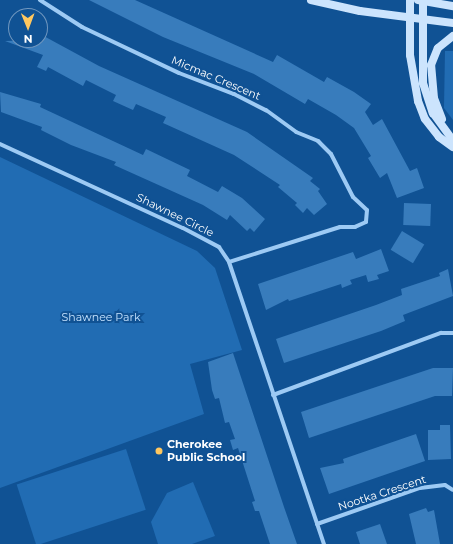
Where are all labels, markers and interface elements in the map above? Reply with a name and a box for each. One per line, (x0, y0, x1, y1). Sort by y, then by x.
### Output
north arrow (8, 8, 48, 48)
text: N (24, 32, 33, 46)
street label: Micmac Crescent (169, 53, 263, 103)
street label: Shawnee Circle (134, 191, 216, 239)
park label: Shawnee Park (62, 310, 140, 324)
place label: Cherokee Public School (167, 438, 245, 464)
marker: Cherokee Public School (154, 446, 164, 456)
street label: Nootka Crescent (336, 473, 428, 513)

